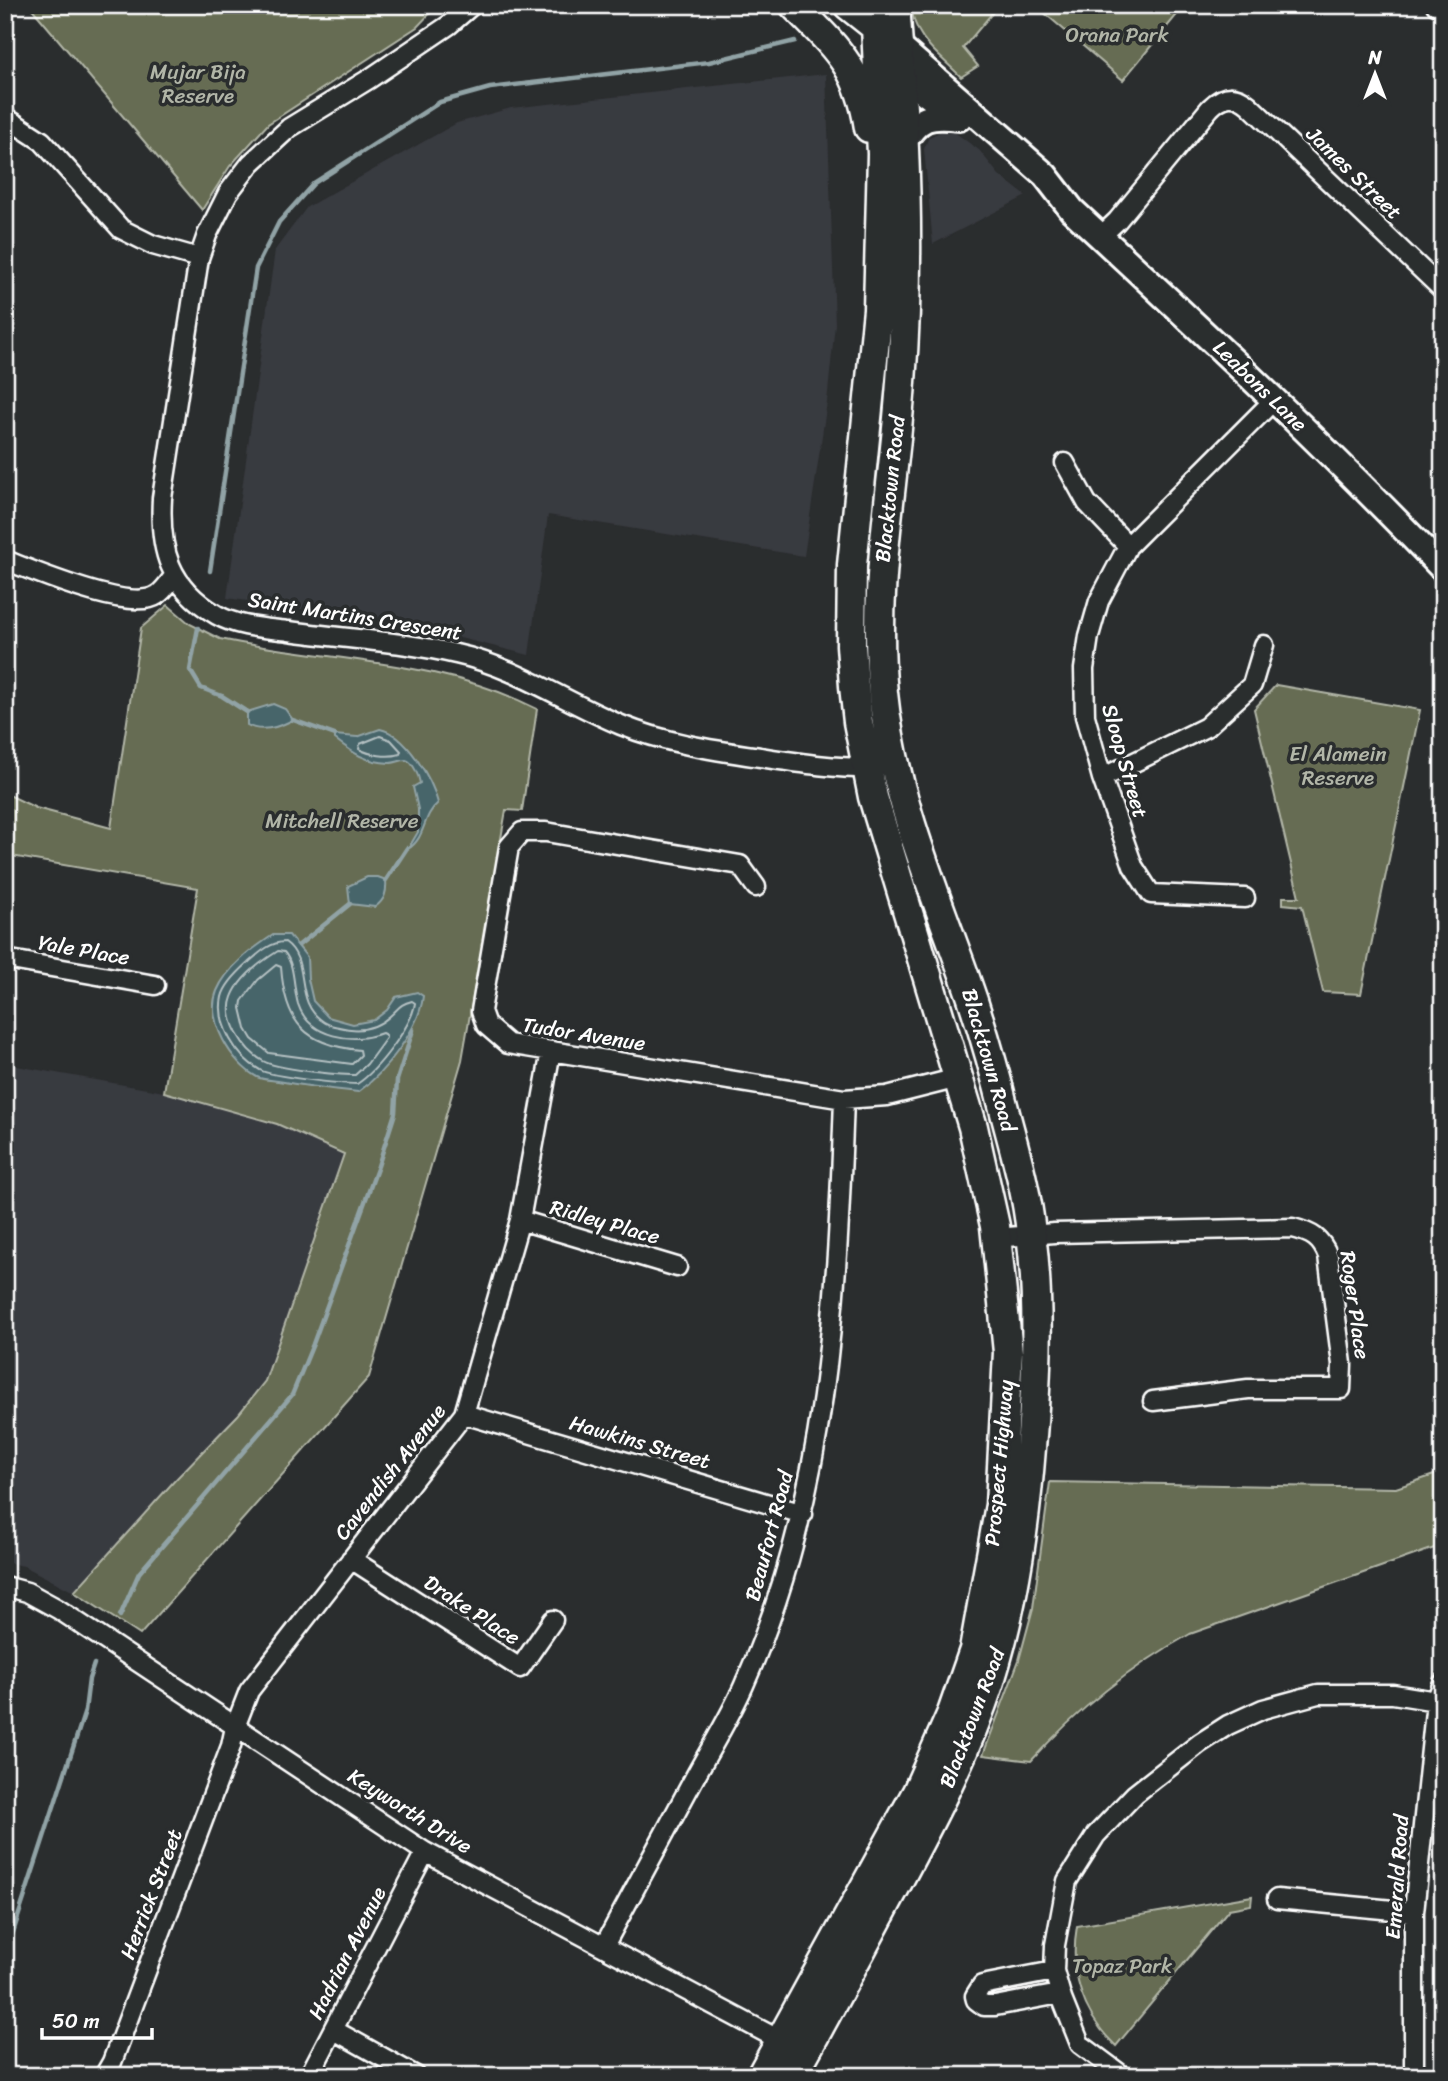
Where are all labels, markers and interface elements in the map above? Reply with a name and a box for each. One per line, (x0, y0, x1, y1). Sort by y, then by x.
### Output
park label: Orana Park (1065, 16, 1169, 54)
north arrow (1340, 38, 1410, 108)
text: N (1367, 41, 1382, 74)
park label: Mujar Bija Reserve (150, 53, 246, 115)
street label: James Street (1296, 116, 1411, 229)
street label: Leabons Lane (1203, 330, 1317, 442)
street label: Blacktown Road (863, 412, 917, 564)
street label: Saint Martins Crescent (245, 580, 465, 652)
street label: Sloop Street (1091, 699, 1159, 823)
park label: El Alamein Reserve (1289, 735, 1387, 797)
park label: Mitchell Reserve (265, 802, 419, 840)
street label: Yale Place (35, 923, 133, 977)
street label: Blacktown Road (950, 984, 1028, 1138)
street label: Tudor Avenue (520, 1006, 648, 1062)
street label: Ridley Place (545, 1188, 665, 1256)
street label: Roger Place (1329, 1248, 1381, 1362)
street label: Prospect Highway (973, 1378, 1025, 1548)
street label: Cavendish Avenue (324, 1395, 456, 1549)
street label: Hawkins Street (565, 1404, 715, 1480)
street label: Beaufort Road (733, 1465, 805, 1605)
street label: Drake Place (416, 1564, 528, 1656)
street label: Blacktown Road (928, 1641, 1017, 1794)
street label: Keyworth Drive (340, 1757, 480, 1865)
street label: Emerald Road (1374, 1811, 1420, 1941)
street label: Herrick Street (109, 1823, 193, 1965)
street label: Hadrian Avenue (297, 1880, 397, 2026)
park label: Topaz Park (1072, 1947, 1173, 1985)
scale bar (42, 1997, 152, 2041)
text: 50 m (52, 2002, 100, 2040)

